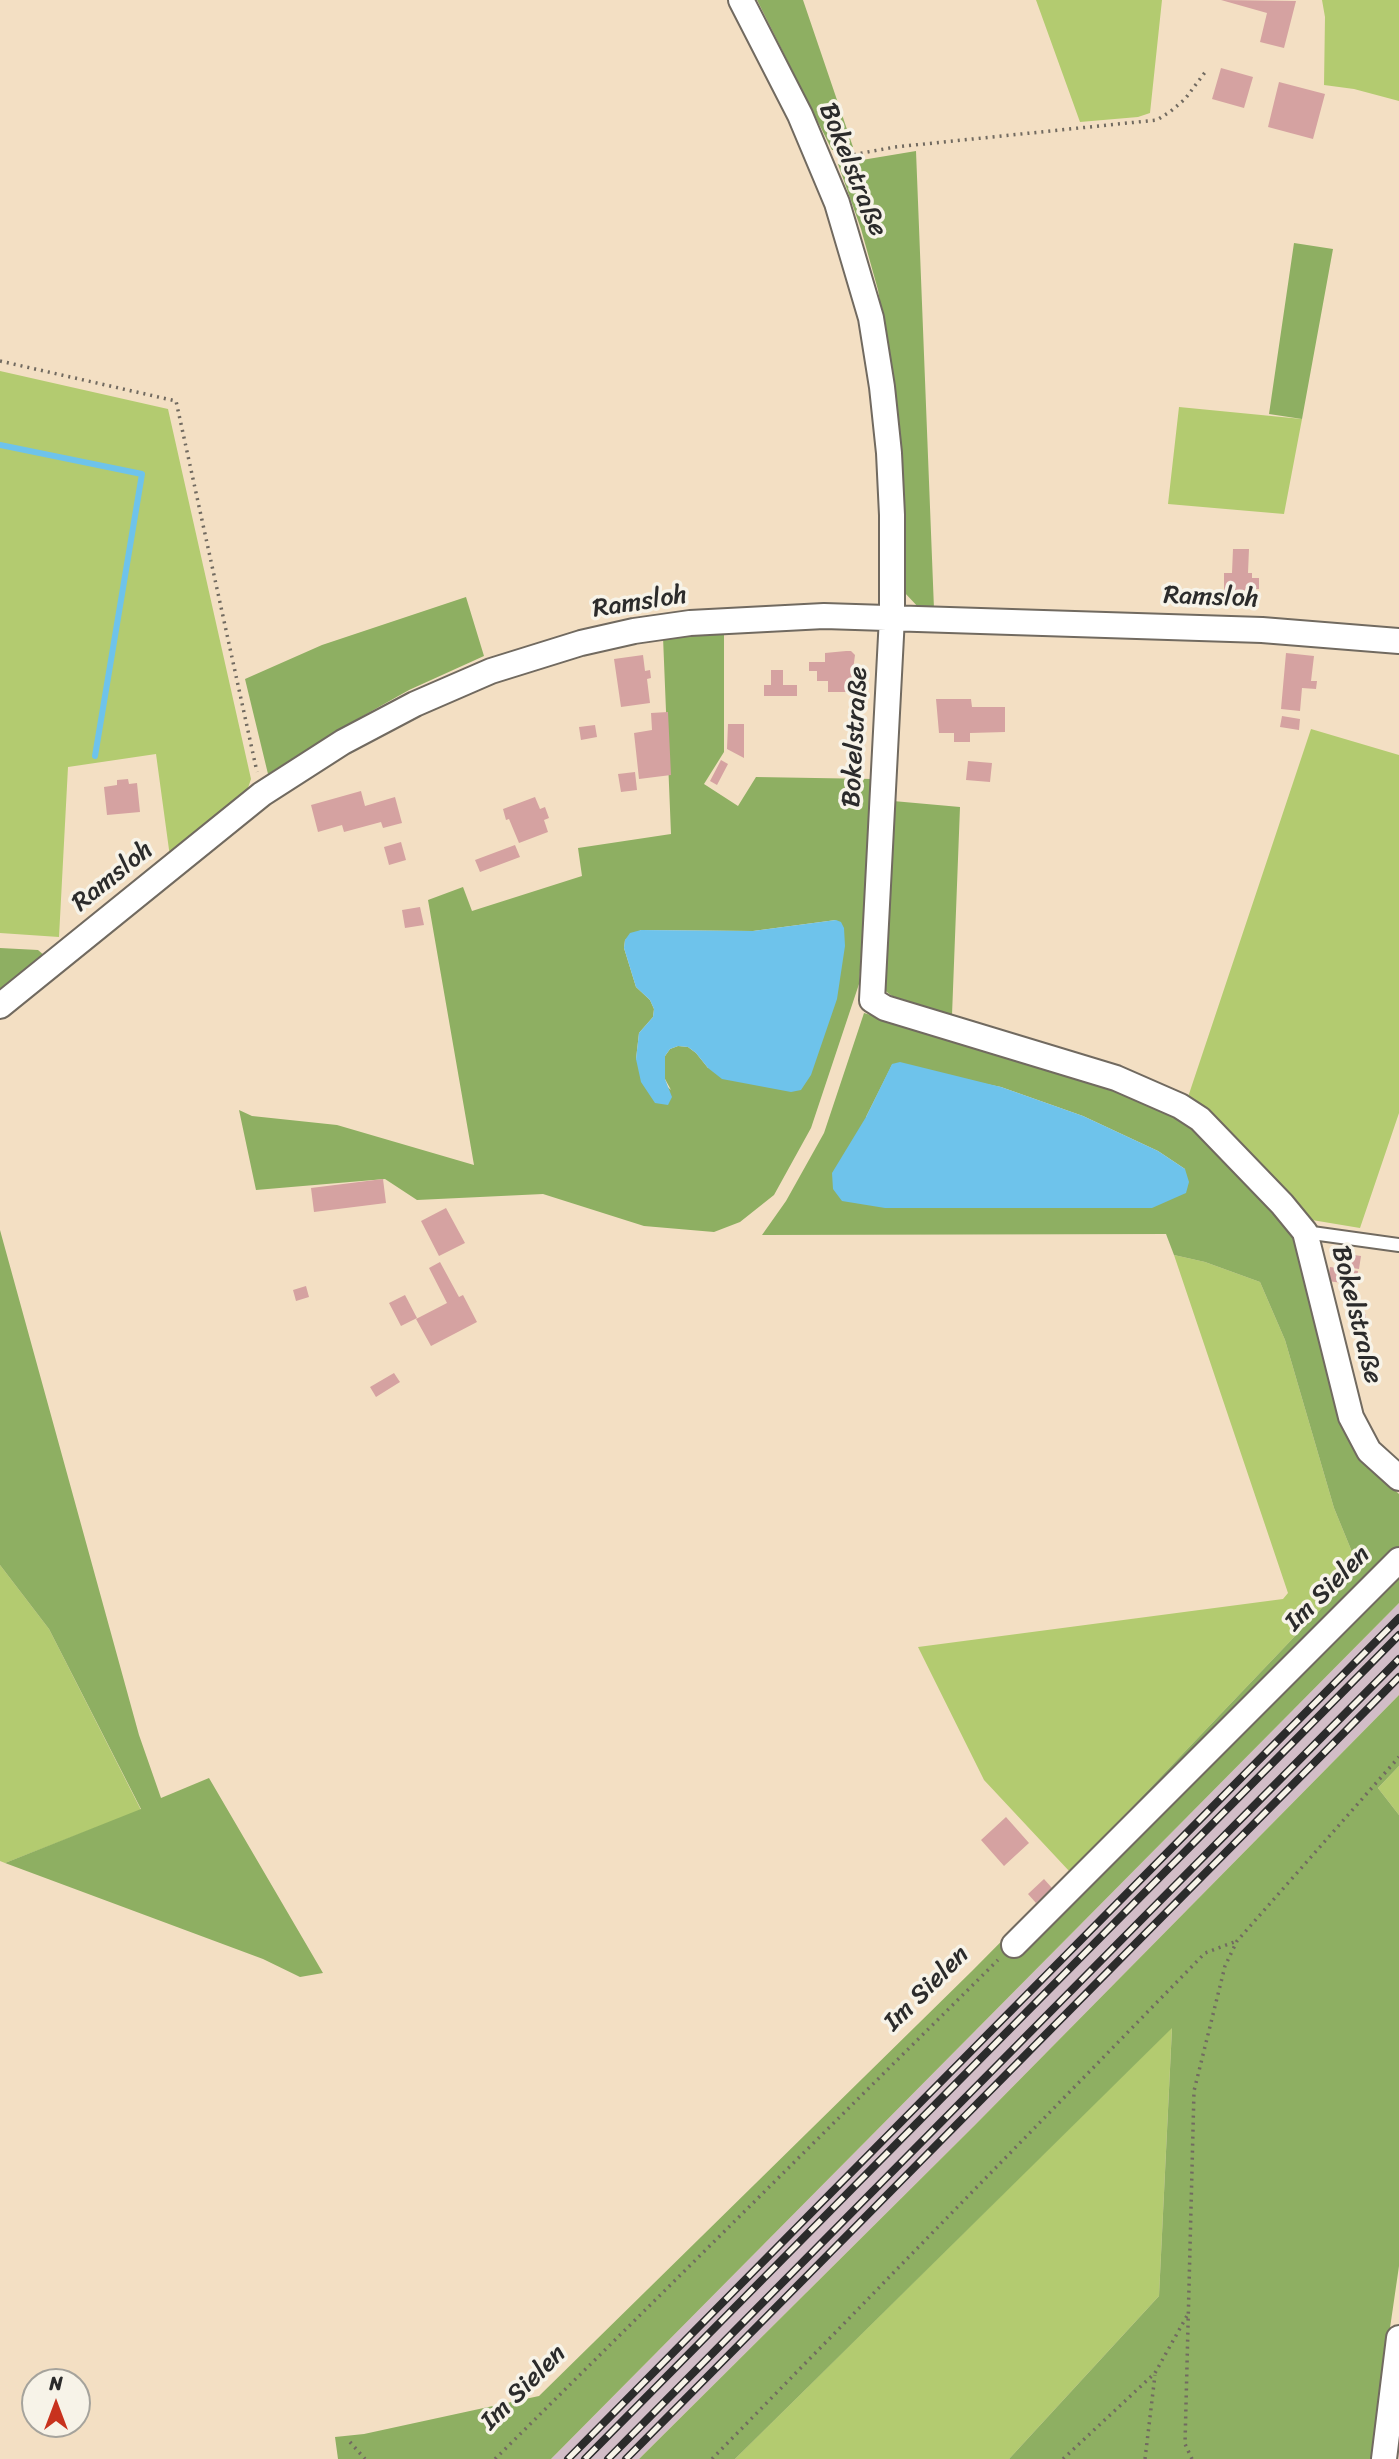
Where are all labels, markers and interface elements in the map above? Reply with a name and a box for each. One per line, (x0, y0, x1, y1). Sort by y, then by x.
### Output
street label: Bokelstraße (811, 99, 893, 241)
street label: Ramsloh (591, 580, 689, 626)
street label: Ramsloh (1163, 581, 1259, 615)
street label: Bokelstraße (837, 666, 875, 808)
street label: Ramsloh (66, 835, 160, 919)
street label: Bokelstraße (1324, 1243, 1388, 1387)
street label: Im Sielen (1279, 1540, 1377, 1638)
street label: Im Sielen (878, 1940, 976, 2038)
street label: Im Sielen (475, 2339, 573, 2437)
text: N (49, 2367, 63, 2400)
north arrow (21, 2368, 91, 2438)

